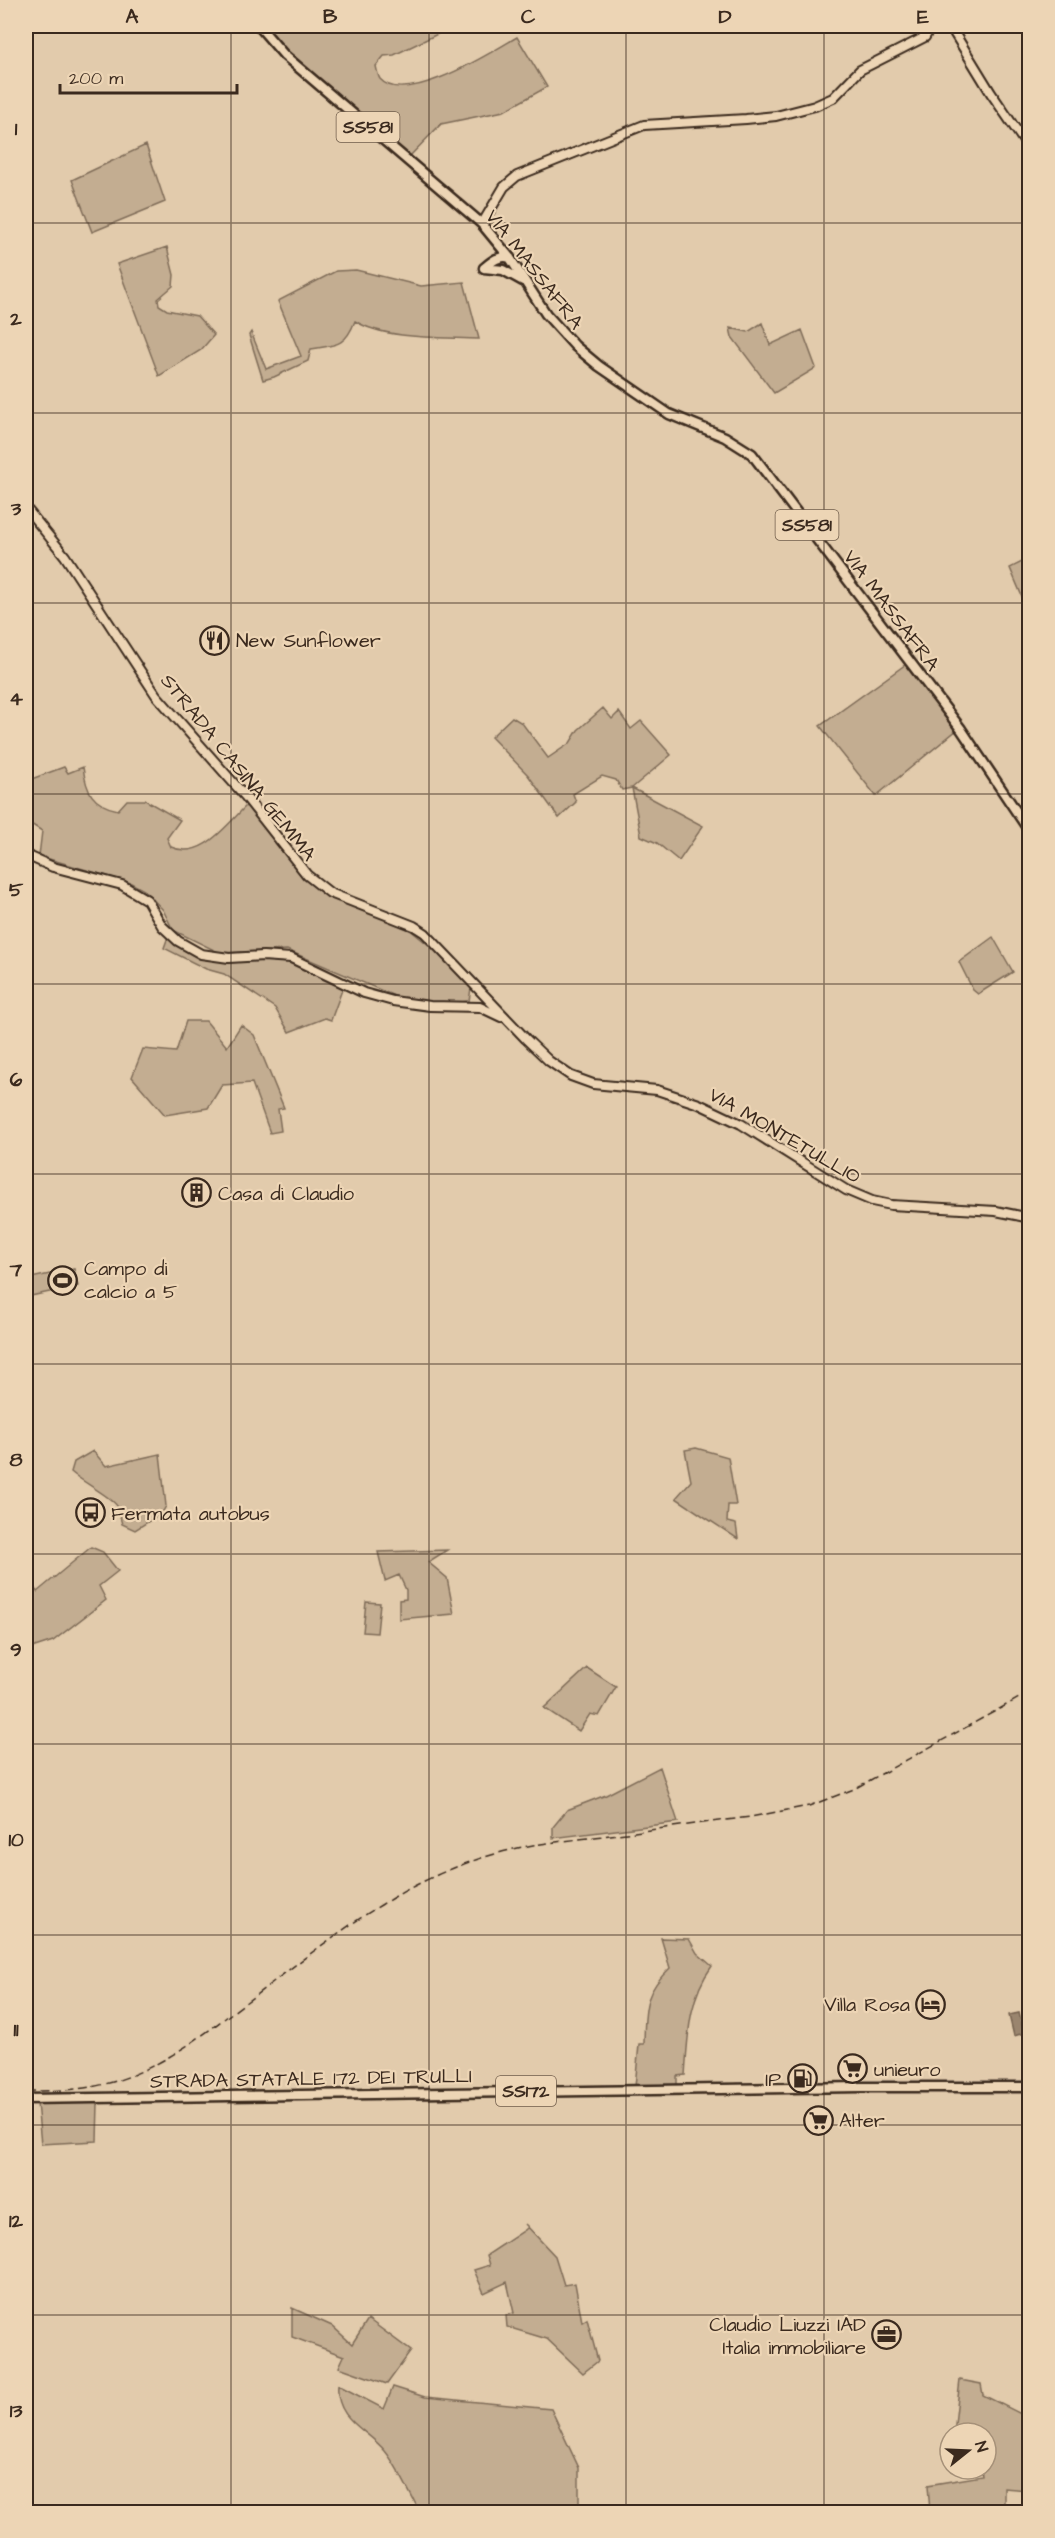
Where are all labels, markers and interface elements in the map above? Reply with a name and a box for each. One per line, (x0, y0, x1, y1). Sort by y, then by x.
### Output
text: A (126, 3, 139, 31)
text: B (323, 3, 338, 31)
text: C (521, 3, 536, 31)
text: D (719, 3, 732, 31)
text: E (917, 3, 929, 31)
scale bar (60, 57, 237, 95)
text: 200 m (69, 66, 123, 91)
road number: SS581 (336, 112, 400, 142)
text: 1 (15, 115, 18, 143)
street label: VIA MASSAFRA (478, 204, 590, 336)
text: 2 (9, 305, 22, 333)
text: 3 (10, 495, 22, 523)
road number: SS581 (776, 510, 838, 540)
street label: VIA MASSAFRA (836, 544, 946, 677)
restaurant icon: New Sunflower (199, 624, 231, 656)
place label: New Sunflower (236, 627, 381, 655)
street label: STRADA CASINA GEMMA (154, 668, 323, 867)
text: 4 (9, 685, 23, 713)
text: 5 (9, 876, 24, 904)
text: 6 (10, 1066, 23, 1094)
street label: VIA MONTETULLIO (703, 1081, 866, 1191)
building icon: Casa di Claudio (181, 1177, 213, 1209)
place label: Casa di Claudio (218, 1180, 354, 1208)
place label: Campo di calcio a 5 (84, 1255, 177, 1306)
text: 7 (9, 1256, 23, 1284)
sports icon: Campo di calcio a 5 (47, 1264, 79, 1296)
text: 8 (10, 1446, 23, 1474)
bus stop icon: Fermata autobus (74, 1497, 106, 1529)
place label: Fermata autobus (111, 1500, 270, 1528)
text: 9 (10, 1636, 22, 1664)
text: 10 (8, 1826, 24, 1854)
hotel icon: Villa Rosa (915, 1988, 947, 2020)
place label: Villa Rosa (824, 1991, 910, 2019)
text: 11 (13, 2016, 19, 2044)
supermarket icon: unieuro (837, 2053, 869, 2085)
place label: unieuro (874, 2056, 940, 2084)
street label: STRADA STATALE 172 DEI TRULLI (150, 2062, 472, 2096)
fuel station icon: IP (786, 2063, 818, 2095)
place label: IP (765, 2066, 781, 2094)
road number: SS172 (496, 2076, 556, 2106)
supermarket icon: Alter (802, 2104, 834, 2136)
place label: Alter (839, 2107, 885, 2135)
text: 12 (9, 2207, 24, 2235)
place label: Claudio Liuzzi IAD Italia immobiliare (709, 2311, 866, 2362)
office icon: Claudio Liuzzi IAD Italia immobiliare (871, 2319, 903, 2351)
text: 13 (10, 2397, 23, 2425)
north arrow (938, 2421, 998, 2481)
text: N (969, 2439, 993, 2455)

